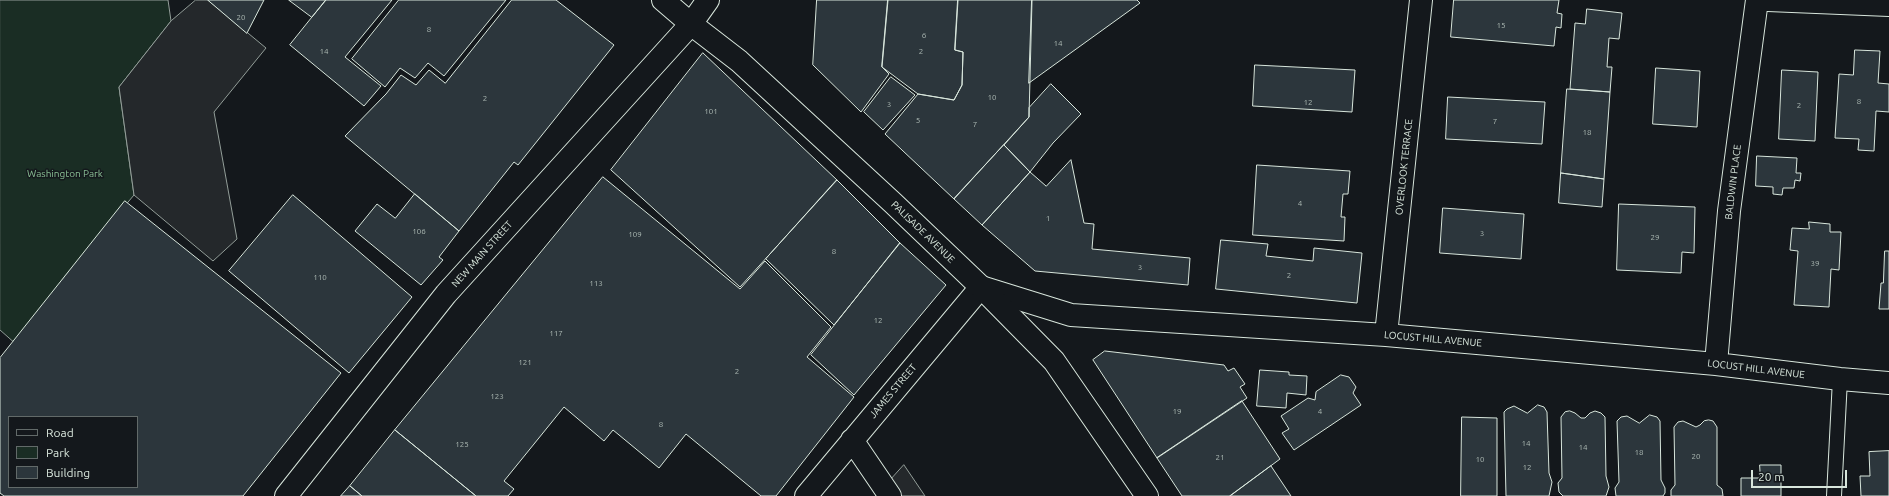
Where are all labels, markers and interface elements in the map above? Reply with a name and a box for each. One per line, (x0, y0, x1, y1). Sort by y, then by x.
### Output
house number: 20 (236, 12, 246, 22)
house number: 15 (1496, 20, 1506, 30)
house number: 8 (427, 24, 431, 34)
house number: 6 (922, 30, 926, 40)
house number: 14 (1053, 38, 1063, 48)
house number: 14 (319, 46, 329, 56)
house number: 2 (919, 46, 923, 56)
house number: 10 (987, 92, 997, 102)
house number: 2 (483, 93, 487, 103)
house number: 8 (1857, 96, 1861, 106)
house number: 12 (1303, 97, 1313, 107)
house number: 3 (887, 99, 891, 109)
house number: 2 (1797, 100, 1801, 110)
house number: 101 (704, 106, 718, 116)
house number: 5 (916, 115, 920, 125)
house number: 7 (1493, 116, 1497, 126)
street label: OVERLOOK TERRACE (1393, 118, 1415, 216)
house number: 7 (973, 119, 977, 129)
house number: 18 (1582, 127, 1592, 137)
street label: BALDWIN PLACE (1722, 144, 1744, 220)
park label: Washington Park (27, 168, 103, 180)
house number: 4 (1298, 198, 1302, 208)
street label: PALISADE AVENUE (889, 199, 957, 265)
house number: 1 (1046, 213, 1050, 223)
street label: NEW MAIN STREET (449, 218, 515, 290)
house number: 106 (412, 226, 426, 236)
house number: 3 (1480, 228, 1484, 238)
house number: 109 (628, 229, 642, 239)
house number: 29 (1650, 232, 1660, 242)
house number: 8 (832, 246, 836, 256)
house number: 39 (1810, 258, 1820, 268)
house number: 3 (1138, 262, 1142, 272)
house number: 2 (1287, 270, 1291, 280)
house number: 110 (313, 272, 327, 282)
house number: 113 (589, 278, 603, 288)
house number: 12 (873, 315, 883, 325)
house number: 117 (549, 328, 563, 338)
street label: LOCUST HILL AVENUE (1384, 329, 1482, 349)
house number: 121 (518, 357, 532, 367)
street label: LOCUST HILL AVENUE (1707, 357, 1805, 381)
street label: JAMES STREET (867, 361, 919, 421)
house number: 2 (735, 366, 739, 376)
house number: 123 (490, 391, 504, 401)
house number: 19 (1172, 406, 1182, 416)
house number: 4 (1318, 406, 1322, 416)
legend (8, 416, 138, 488)
house number: 8 (659, 419, 663, 429)
text: Road (46, 426, 74, 439)
house number: 14 (1521, 438, 1531, 448)
house number: 125 (455, 439, 469, 449)
house number: 14 (1578, 442, 1588, 452)
text: Park (46, 446, 70, 459)
house number: 18 (1634, 447, 1644, 457)
house number: 20 (1691, 451, 1701, 461)
house number: 21 (1215, 452, 1225, 462)
house number: 10 (1475, 454, 1485, 464)
house number: 12 (1522, 462, 1532, 472)
scale bar (1753, 462, 1849, 488)
text: Building (46, 466, 90, 479)
text: 20 m (1758, 470, 1785, 483)

